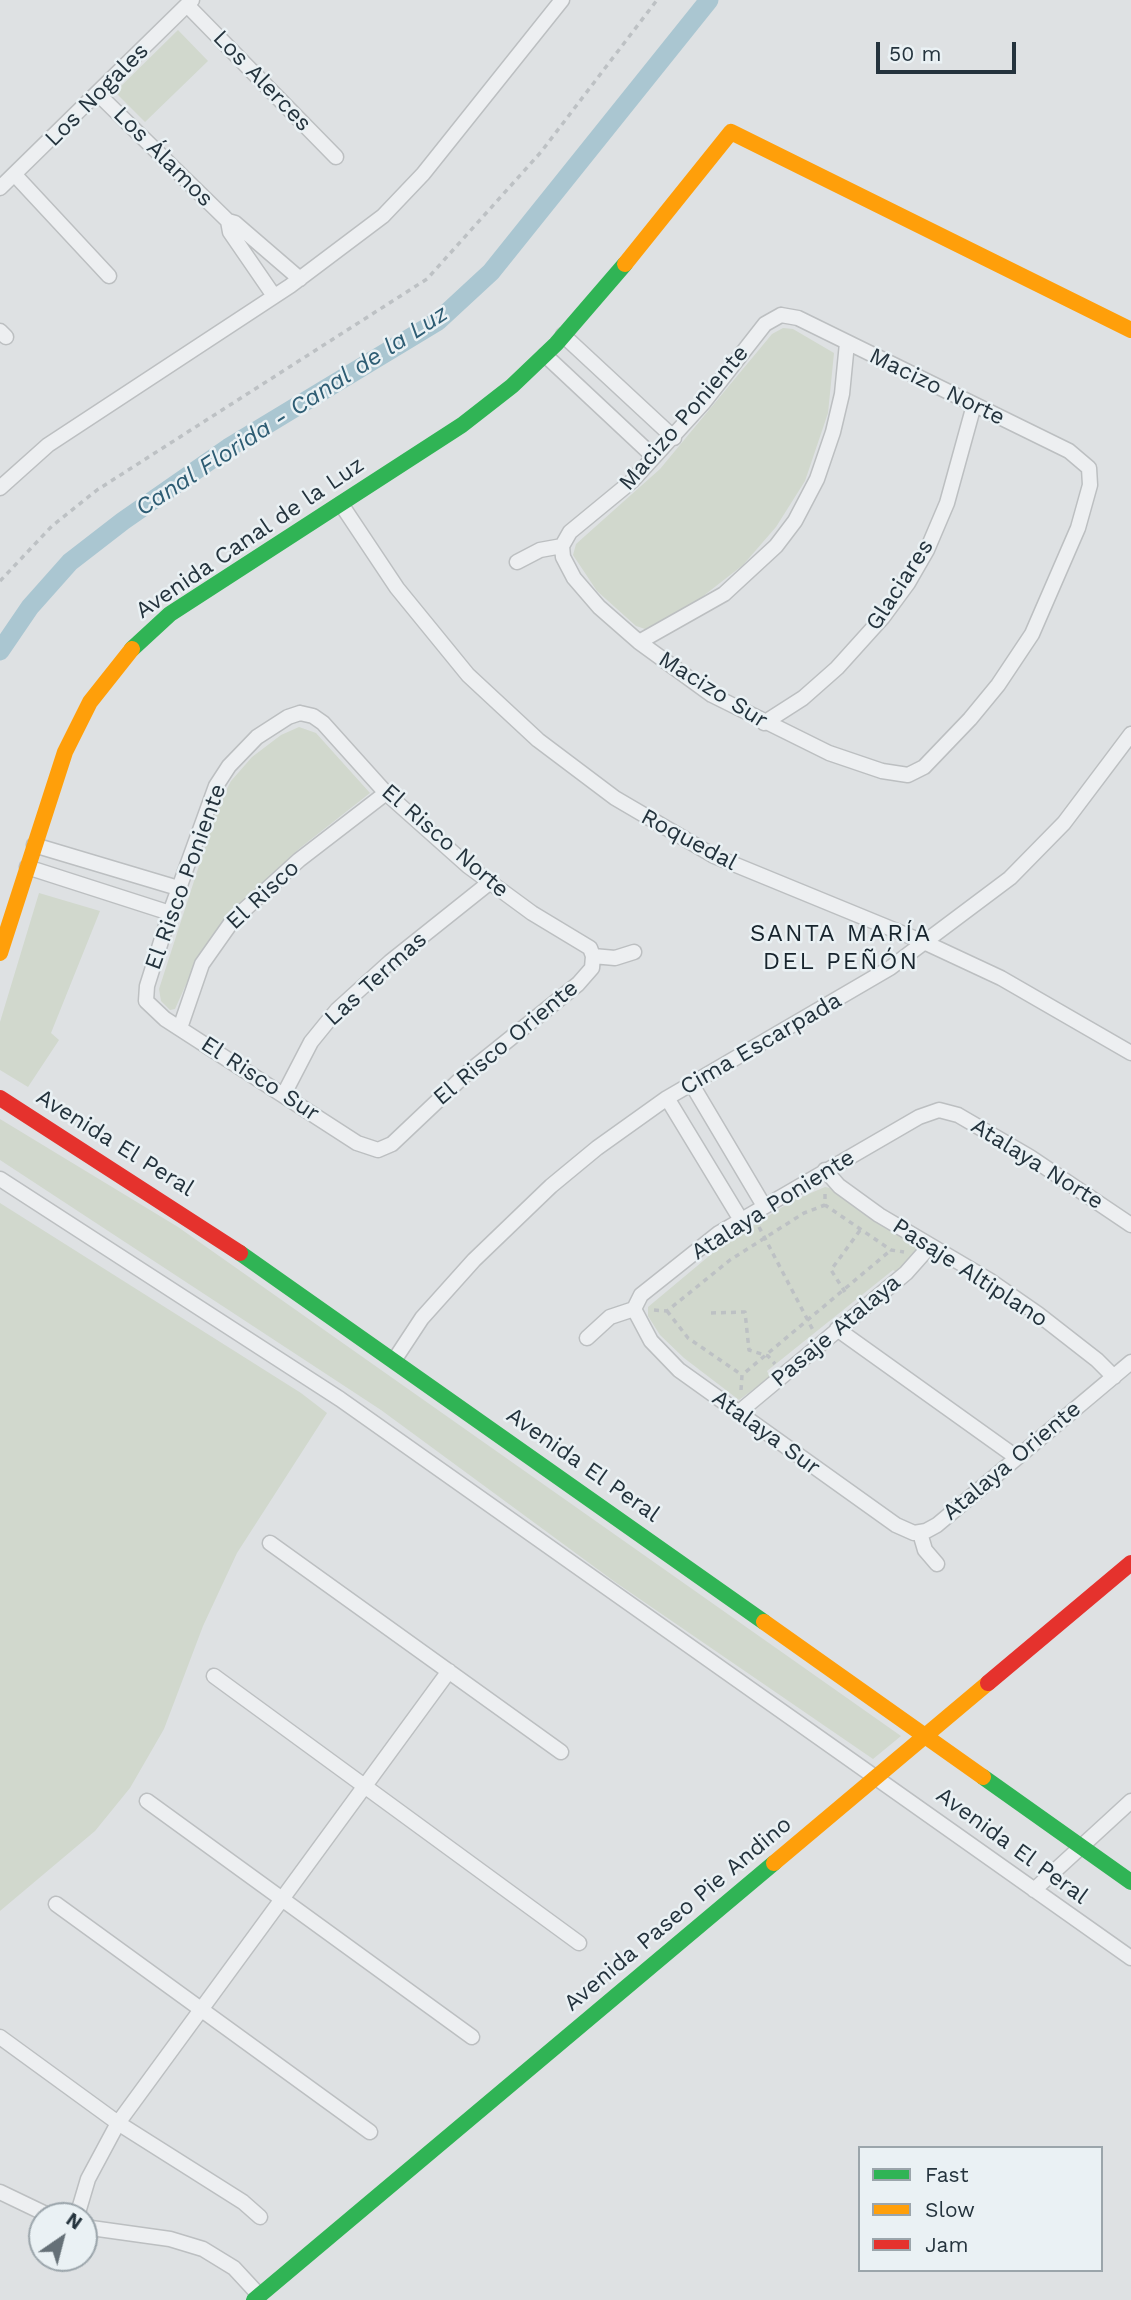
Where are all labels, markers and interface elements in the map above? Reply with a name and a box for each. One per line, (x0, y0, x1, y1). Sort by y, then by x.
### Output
street label: Los Alerces (207, 25, 317, 137)
scale bar (879, 28, 1019, 72)
street label: Los Nogales (39, 37, 155, 153)
text: 50 m (889, 41, 941, 66)
street label: Los Álamos (107, 101, 219, 213)
water label: Canal Florida - Canal de la Luz (131, 299, 453, 523)
street label: Macizo Poniente (613, 340, 755, 496)
street label: Macizo Norte (865, 342, 1009, 432)
street label: Avenida Canal de la Luz (131, 451, 369, 625)
street label: Glaciares (860, 534, 940, 636)
street label: Macizo Sur (653, 646, 773, 734)
street label: El Risco Norte (376, 778, 514, 904)
street label: El Risco Poniente (140, 780, 232, 974)
street label: Roquedal (636, 803, 742, 877)
street label: El Risco (221, 854, 305, 936)
district label: SANTA MARÍA DEL PEÑÓN (751, 920, 931, 976)
street label: Las Termas (319, 926, 433, 1032)
street label: El Risco Oriente (428, 974, 584, 1112)
street label: Cima Escarpada (675, 987, 847, 1101)
street label: El Risco Sur (196, 1030, 324, 1128)
street label: Avenida El Peral (31, 1083, 199, 1203)
street label: Atalaya Norte (966, 1112, 1108, 1216)
street label: Atalaya Poniente (686, 1144, 860, 1266)
street label: Pasaje Altiplano (887, 1213, 1053, 1333)
street label: Pasaje Atalaya (766, 1269, 906, 1393)
street label: Atalaya Sur (706, 1384, 826, 1482)
street label: Atalaya Oriente (937, 1395, 1087, 1527)
street label: Avenida El Peral (501, 1402, 665, 1528)
street label: Avenida El Peral (931, 1782, 1093, 1910)
street label: Avenida Paseo Pie Andino (559, 1811, 797, 2017)
legend (858, 2146, 1103, 2272)
text: Fast (925, 2162, 969, 2187)
text: Slow (925, 2197, 975, 2222)
north arrow (28, 2202, 98, 2272)
text: N (62, 2208, 87, 2234)
text: Jam (925, 2232, 968, 2257)

